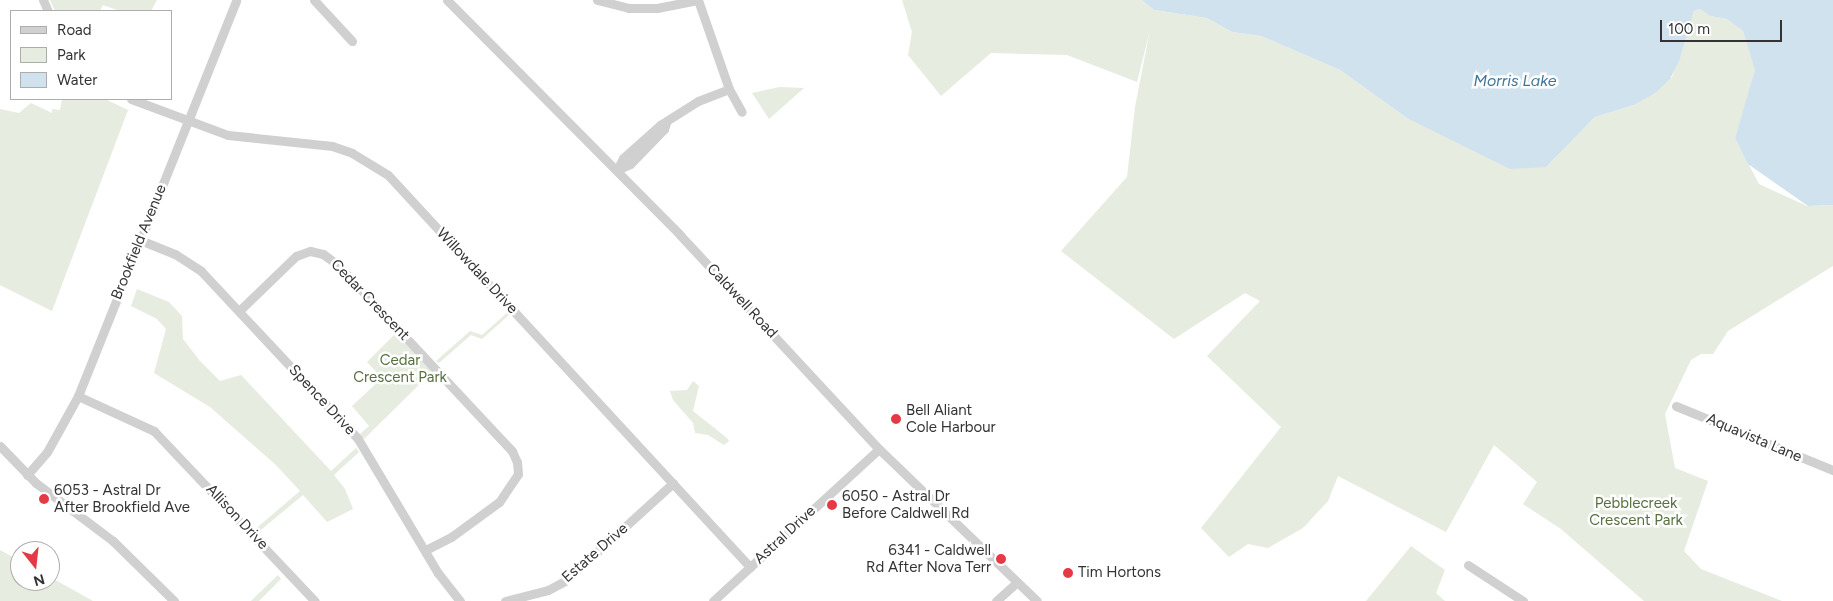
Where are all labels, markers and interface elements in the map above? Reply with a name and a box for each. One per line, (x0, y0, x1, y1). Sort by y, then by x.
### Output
legend (10, 10, 172, 100)
scale bar (1663, 10, 1786, 42)
text: 100 m (1668, 20, 1710, 38)
text: Road (57, 21, 92, 39)
text: Park (57, 46, 86, 64)
text: Water (57, 71, 97, 89)
water label: Morris Lake (1474, 71, 1556, 91)
street label: Brookfield Avenue (108, 182, 170, 302)
street label: Willowdale Drive (433, 224, 521, 318)
street label: Cedar Crescent (327, 256, 413, 344)
street label: Caldwell Road (703, 260, 781, 342)
park label: Cedar Crescent Park (353, 351, 447, 386)
street label: Spence Drive (285, 361, 359, 439)
place label: Bell Aliant Cole Harbour (906, 401, 996, 436)
street label: Aquavista Lane (1704, 410, 1804, 466)
marker: Bell Aliant Cole Harbour (890, 413, 902, 425)
place label: 6053 - Astral Dr After Brookfield Ave (54, 481, 190, 516)
street label: Allison Drive (202, 481, 272, 553)
place label: 6050 - Astral Dr Before Caldwell Rd (842, 487, 969, 522)
marker: 6053 - Astral Dr After Brookfield Ave (38, 493, 50, 505)
park label: Pebblecreek Crescent Park (1589, 494, 1683, 529)
marker: 6050 - Astral Dr Before Caldwell Rd (826, 499, 838, 511)
street label: Astral Drive (751, 502, 819, 568)
street label: Estate Drive (558, 520, 632, 586)
north arrow (10, 541, 60, 591)
place label: 6341 - Caldwell Rd After Nova Terr (866, 541, 991, 576)
marker: 6341 - Caldwell Rd After Nova Terr (995, 553, 1007, 565)
place label: Tim Hortons (1078, 564, 1161, 582)
marker: Tim Hortons (1062, 567, 1074, 579)
text: N (31, 570, 47, 590)

